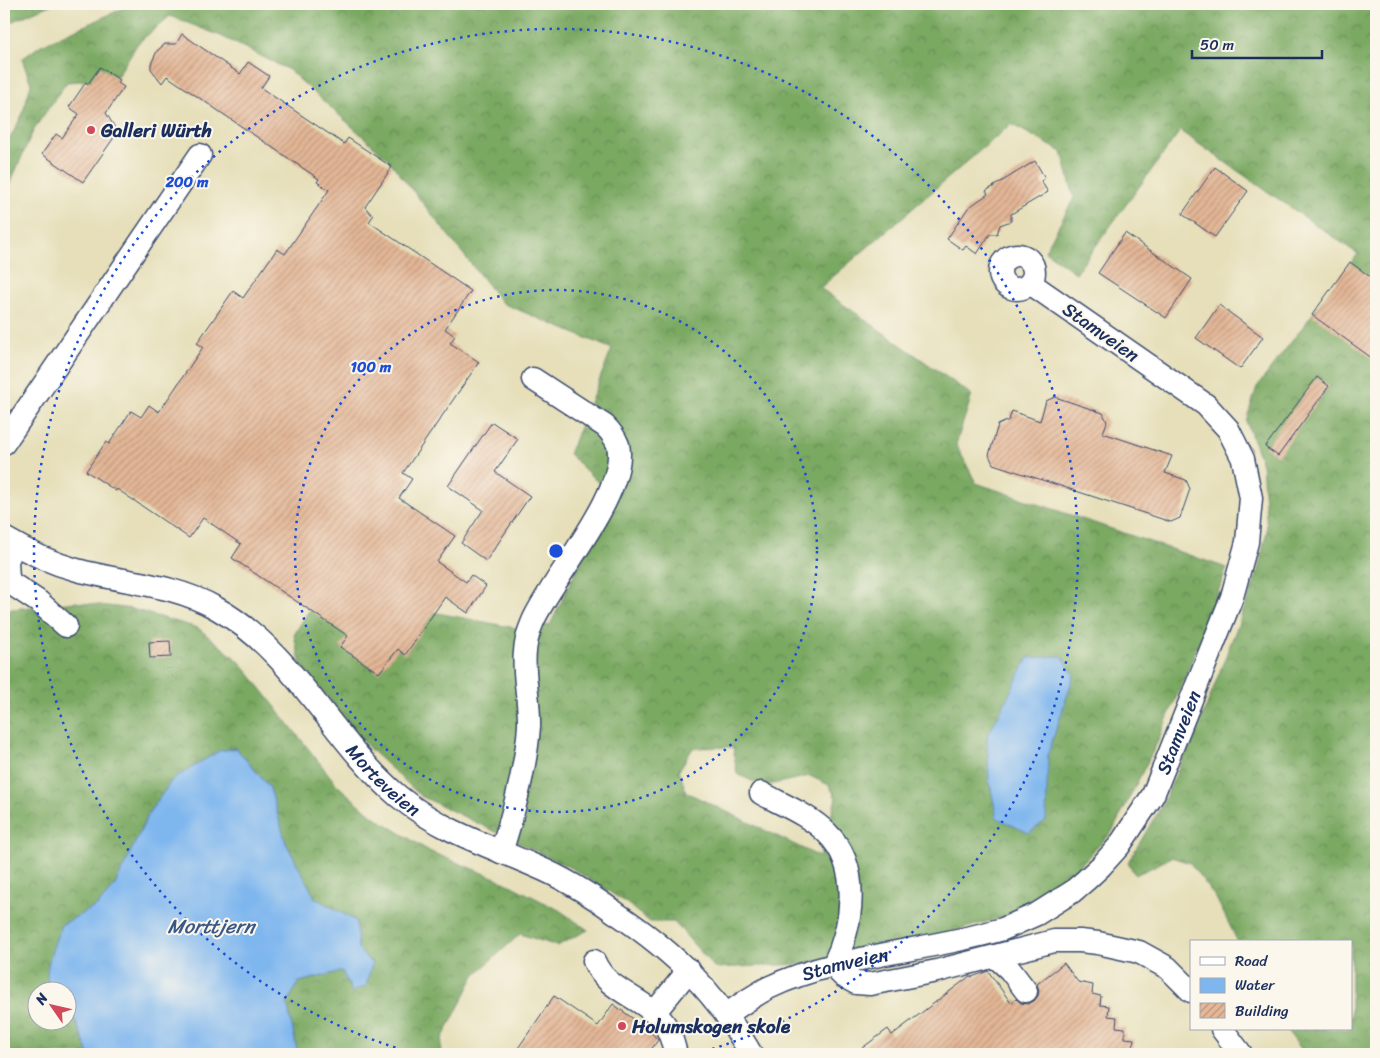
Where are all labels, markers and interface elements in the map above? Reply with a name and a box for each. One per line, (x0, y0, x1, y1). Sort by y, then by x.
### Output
scale bar (1192, 28, 1322, 60)
text: 50 m (1200, 32, 1235, 58)
place label: Galleri Würth (100, 114, 212, 147)
marker: Galleri Würth (85, 124, 97, 136)
text: 200 m (164, 169, 209, 195)
street label: Stamveien (1055, 293, 1147, 371)
text: 100 m (351, 354, 392, 380)
centre of rings (547, 542, 565, 560)
street label: Stamveien (1146, 685, 1210, 779)
street label: Morteveien (338, 736, 428, 825)
water label: Morttjern (168, 909, 257, 944)
street label: Stamveien (797, 937, 891, 990)
legend (1190, 940, 1352, 1030)
text: Road (1235, 948, 1268, 974)
text: Water (1235, 972, 1275, 998)
north arrow (28, 980, 78, 1030)
text: N (28, 988, 55, 1011)
text: Building (1235, 998, 1289, 1024)
place label: Holumskogen skole (631, 1010, 791, 1043)
marker: Holumskogen skole (616, 1020, 628, 1032)

